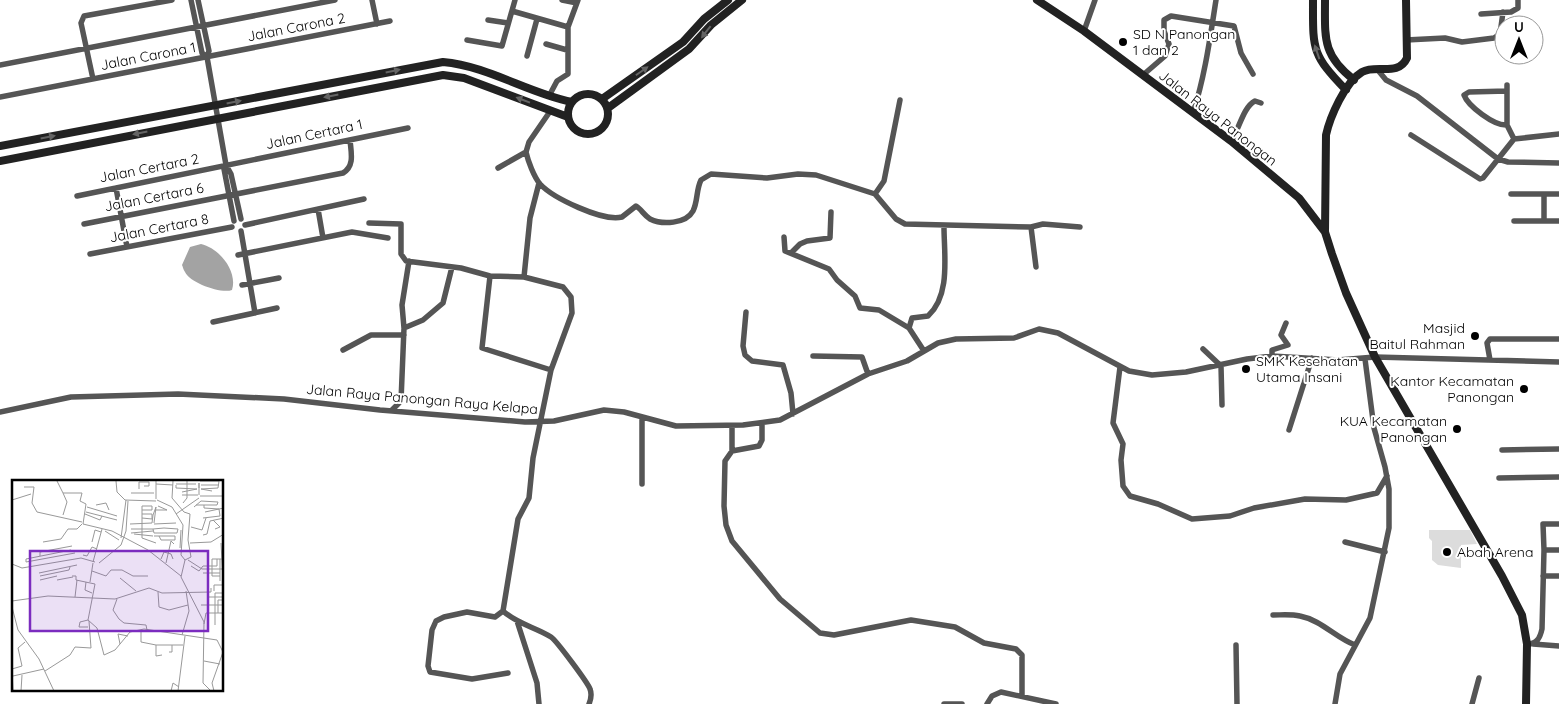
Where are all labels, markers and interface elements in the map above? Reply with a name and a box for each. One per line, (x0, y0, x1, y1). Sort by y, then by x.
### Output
street label: Jalan Carona 2 (245, 9, 347, 45)
north arrow (1494, 15, 1544, 65)
text: U (1514, 18, 1524, 36)
one-way arrow (700, 25, 711, 38)
place label: SD N Panongan 1 dan 2 (1133, 25, 1235, 59)
marker: SD N Panongan 1 dan 2 (1117, 36, 1129, 48)
street label: Jalan Carona 1 (99, 38, 197, 74)
one-way arrow (1313, 44, 1321, 59)
one-way arrow (386, 66, 402, 74)
one-way arrow (635, 66, 649, 76)
street label: Jalan Raya Panongan (1155, 66, 1281, 170)
one-way arrow (323, 92, 339, 100)
one-way arrow (515, 96, 530, 104)
one-way arrow (226, 98, 242, 106)
street label: Jalan Certara 1 (264, 115, 364, 153)
one-way arrow (132, 129, 147, 137)
one-way arrow (40, 133, 56, 141)
street label: Jalan Certara 2 (98, 149, 201, 186)
street label: Jalan Certara 6 (103, 178, 206, 215)
street label: Jalan Certara 8 (108, 210, 210, 246)
place label: Masjid Baitul Rahman (1369, 319, 1465, 353)
marker: Masjid Baitul Rahman (1469, 330, 1481, 342)
place label: SMK Kesehatan Utama Insani (1256, 352, 1358, 386)
marker: SMK Kesehatan Utama Insani (1240, 363, 1252, 375)
place label: Kantor Kecamatan Panongan (1390, 372, 1514, 406)
street label: Jalan Raya Panongan Raya Kelapa (305, 380, 539, 418)
marker: Kantor Kecamatan Panongan (1518, 383, 1530, 395)
place label: KUA Kecamatan Panongan (1340, 412, 1447, 446)
marker: KUA Kecamatan Panongan (1451, 423, 1463, 435)
inset map (12, 480, 224, 692)
place label: Abah Arena (1457, 543, 1533, 561)
marker: Abah Arena (1441, 546, 1453, 558)

